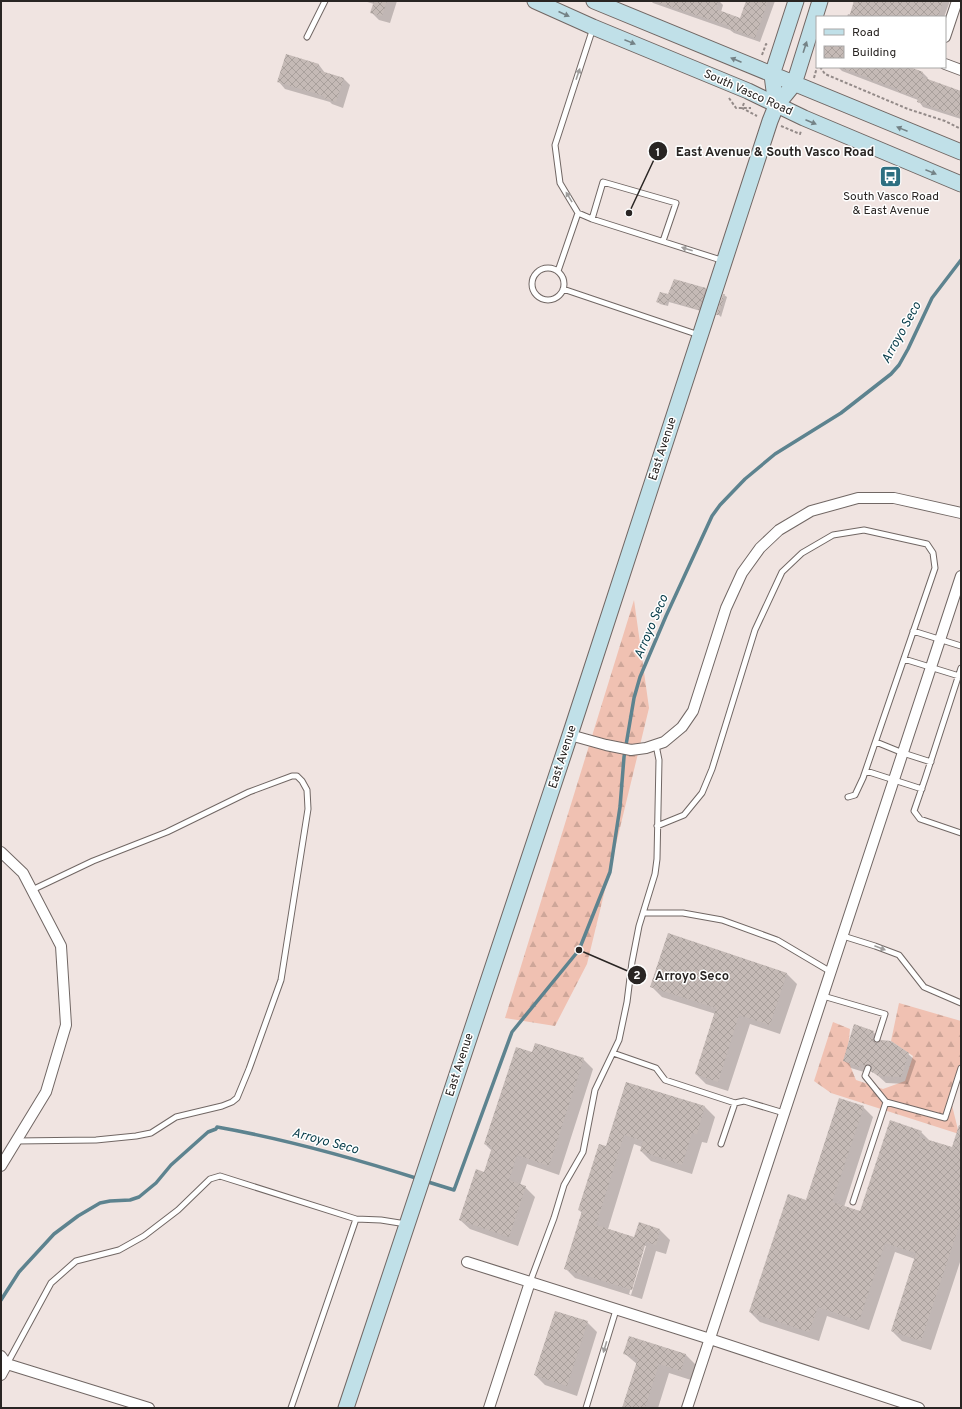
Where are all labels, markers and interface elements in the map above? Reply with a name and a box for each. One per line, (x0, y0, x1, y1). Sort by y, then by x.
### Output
one-way arrow (559, 11, 570, 17)
legend (816, 16, 946, 68)
text: Road (852, 25, 880, 41)
one-way arrow (624, 39, 635, 45)
one-way arrow (802, 41, 808, 53)
text: Building (852, 45, 896, 61)
one-way arrow (730, 57, 742, 63)
street label: South Vasco Road (701, 66, 795, 120)
one-way arrow (575, 68, 581, 80)
one-way arrow (806, 119, 818, 125)
one-way arrow (896, 125, 908, 131)
callout: East Avenue & South Vasco Road (648, 139, 883, 164)
text: 1 (656, 145, 660, 161)
text: East Avenue & South Vasco Road (676, 145, 874, 161)
bus stop icon: South Vasco Road & East Avenue (878, 163, 904, 189)
one-way arrow (926, 170, 938, 176)
place label: South Vasco Road & East Avenue (843, 189, 939, 219)
one-way arrow (565, 191, 572, 203)
one-way arrow (681, 246, 693, 252)
water label: Arroyo Seco (879, 299, 926, 367)
street label: East Avenue (645, 415, 681, 483)
water label: Arroyo Seco (631, 592, 673, 661)
street label: East Avenue (545, 723, 581, 791)
one-way arrow (874, 945, 886, 951)
callout: Arroyo Seco (627, 963, 737, 988)
text: 2 (633, 968, 641, 984)
text: Arroyo Seco (655, 969, 729, 985)
street label: East Avenue (442, 1031, 478, 1099)
water label: Arroyo Seco (290, 1125, 360, 1159)
one-way arrow (602, 1341, 608, 1353)

